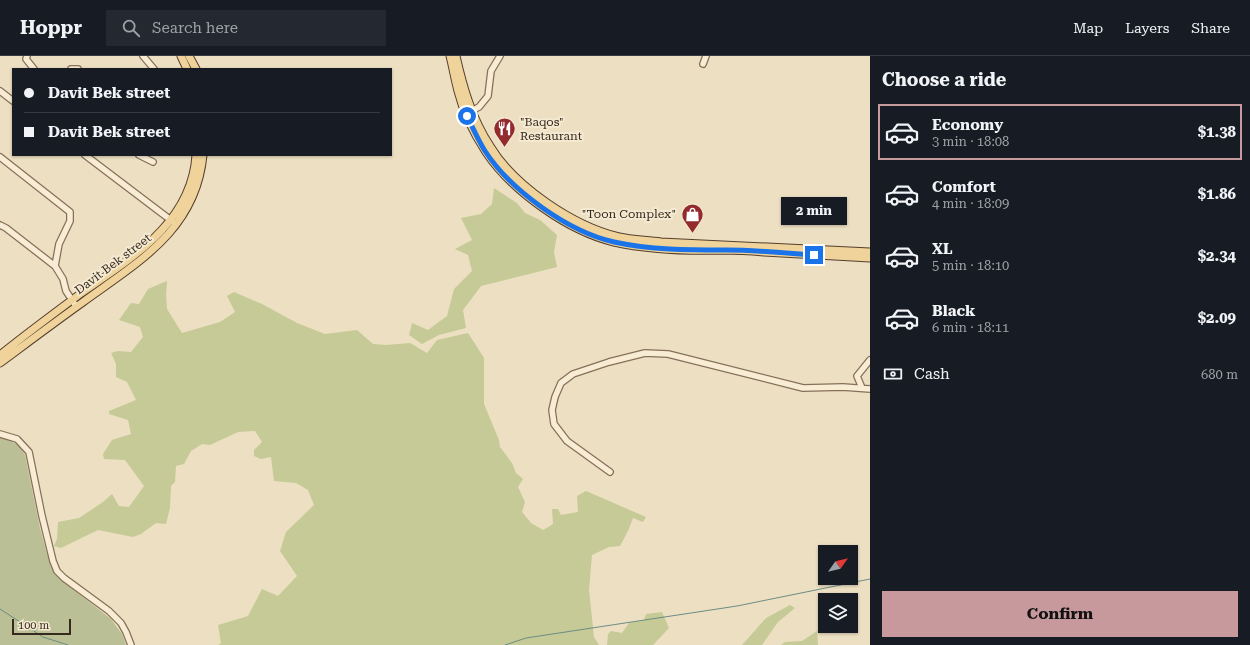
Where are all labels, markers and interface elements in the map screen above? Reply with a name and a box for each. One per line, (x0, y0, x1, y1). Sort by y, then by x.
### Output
search box (106, 10, 386, 46)
text: Hoppr (20, 16, 82, 39)
icon: search (120, 17, 142, 39)
text: Search here (152, 19, 238, 37)
text: Map (1073, 20, 1103, 36)
text: Layers (1125, 20, 1169, 36)
text: Share (1191, 20, 1230, 36)
text: Choose a ride (882, 69, 1006, 90)
text: Davit Bek street (48, 84, 170, 102)
route start (458, 107, 476, 125)
icon: car (884, 114, 920, 150)
place label: "Baqos" Restaurant (520, 115, 583, 143)
restaurant icon: "Baqos" Restaurant (492, 116, 518, 149)
text: Economy (932, 116, 1003, 134)
text: Davit Bek street (48, 123, 170, 141)
text: $1.38 (1198, 123, 1236, 141)
text: 3 min · 18:08 (932, 134, 1009, 149)
icon: car (884, 176, 920, 212)
text: Comfort (932, 178, 996, 196)
text: $1.86 (1198, 185, 1236, 203)
text: 4 min · 18:09 (932, 196, 1009, 211)
callout: 2 min (781, 197, 847, 225)
shop icon: "Toon Complex" (679, 201, 705, 234)
text: 2 min (796, 203, 832, 218)
place label: "Toon Complex" (582, 207, 676, 221)
street label: Davit Bek street (72, 231, 154, 297)
icon: car (884, 238, 920, 274)
text: XL (932, 240, 953, 258)
route end (805, 246, 823, 264)
text: $2.34 (1198, 247, 1236, 265)
text: 5 min · 18:10 (932, 258, 1009, 273)
icon: car (884, 300, 920, 336)
text: Black (932, 302, 975, 320)
text: $2.09 (1198, 309, 1236, 327)
text: 6 min · 18:11 (932, 320, 1009, 335)
icon: cash (882, 363, 904, 385)
text: Cash (914, 365, 950, 383)
text: 680 m (1201, 367, 1238, 382)
north arrow (818, 545, 858, 585)
map controls (818, 545, 858, 633)
button: Confirm (882, 591, 1238, 637)
button: layers (818, 593, 858, 633)
scale bar (12, 617, 71, 636)
text: 100 m (18, 619, 49, 632)

